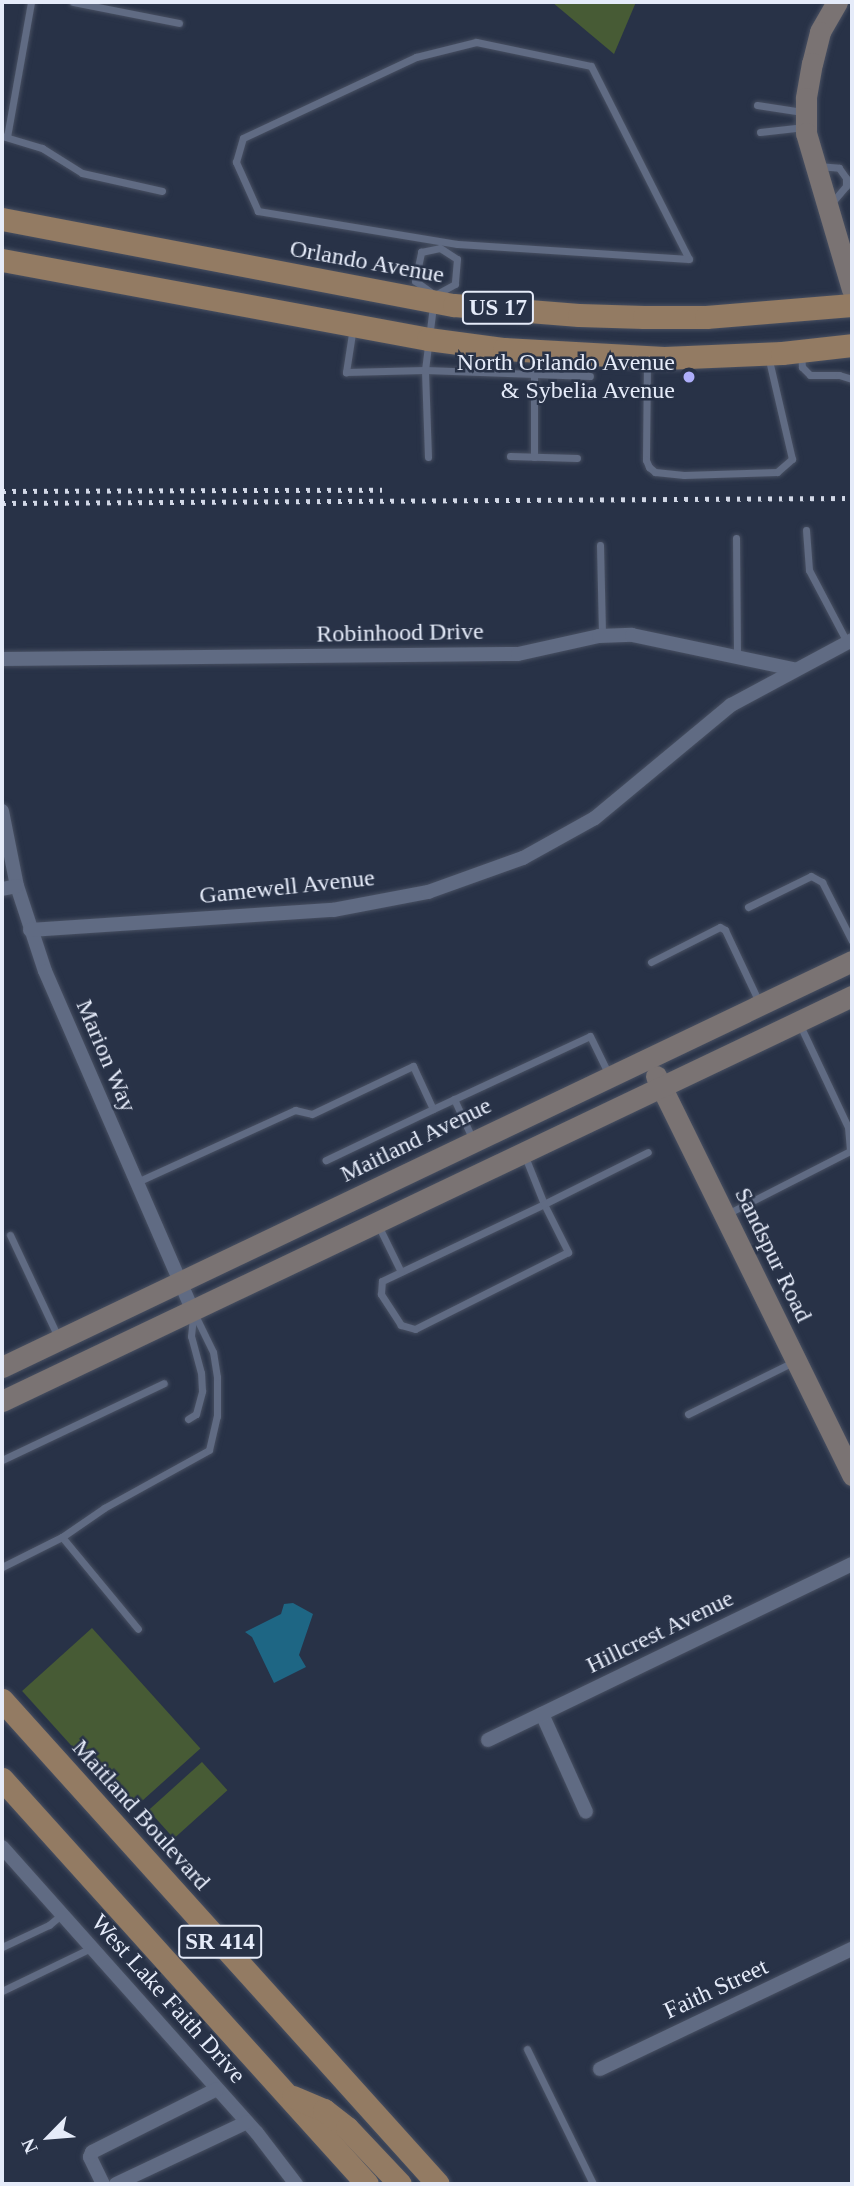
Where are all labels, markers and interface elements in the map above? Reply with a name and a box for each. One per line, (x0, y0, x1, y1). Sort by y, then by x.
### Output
street label: Orlando Avenue (287, 234, 447, 290)
road number: US 17 (461, 288, 535, 328)
place label: North Orlando Avenue & Sybelia Avenue (456, 349, 675, 405)
marker: North Orlando Avenue & Sybelia Avenue (681, 369, 697, 385)
street label: Robinhood Drive (316, 617, 484, 649)
street label: Gamewell Avenue (197, 863, 377, 911)
street label: Marion Way (69, 995, 143, 1117)
street label: Maitland Avenue (335, 1091, 497, 1189)
street label: Sandspur Road (728, 1183, 818, 1327)
street label: Hillcrest Avenue (581, 1584, 739, 1680)
street label: Maitland Boulevard (66, 1734, 216, 1896)
street label: West Lake Faith Drive (85, 1909, 251, 2089)
road number: SR 414 (178, 1923, 262, 1962)
street label: Faith Street (659, 1952, 773, 2026)
north arrow (14, 2102, 84, 2172)
text: N (17, 2135, 42, 2157)

